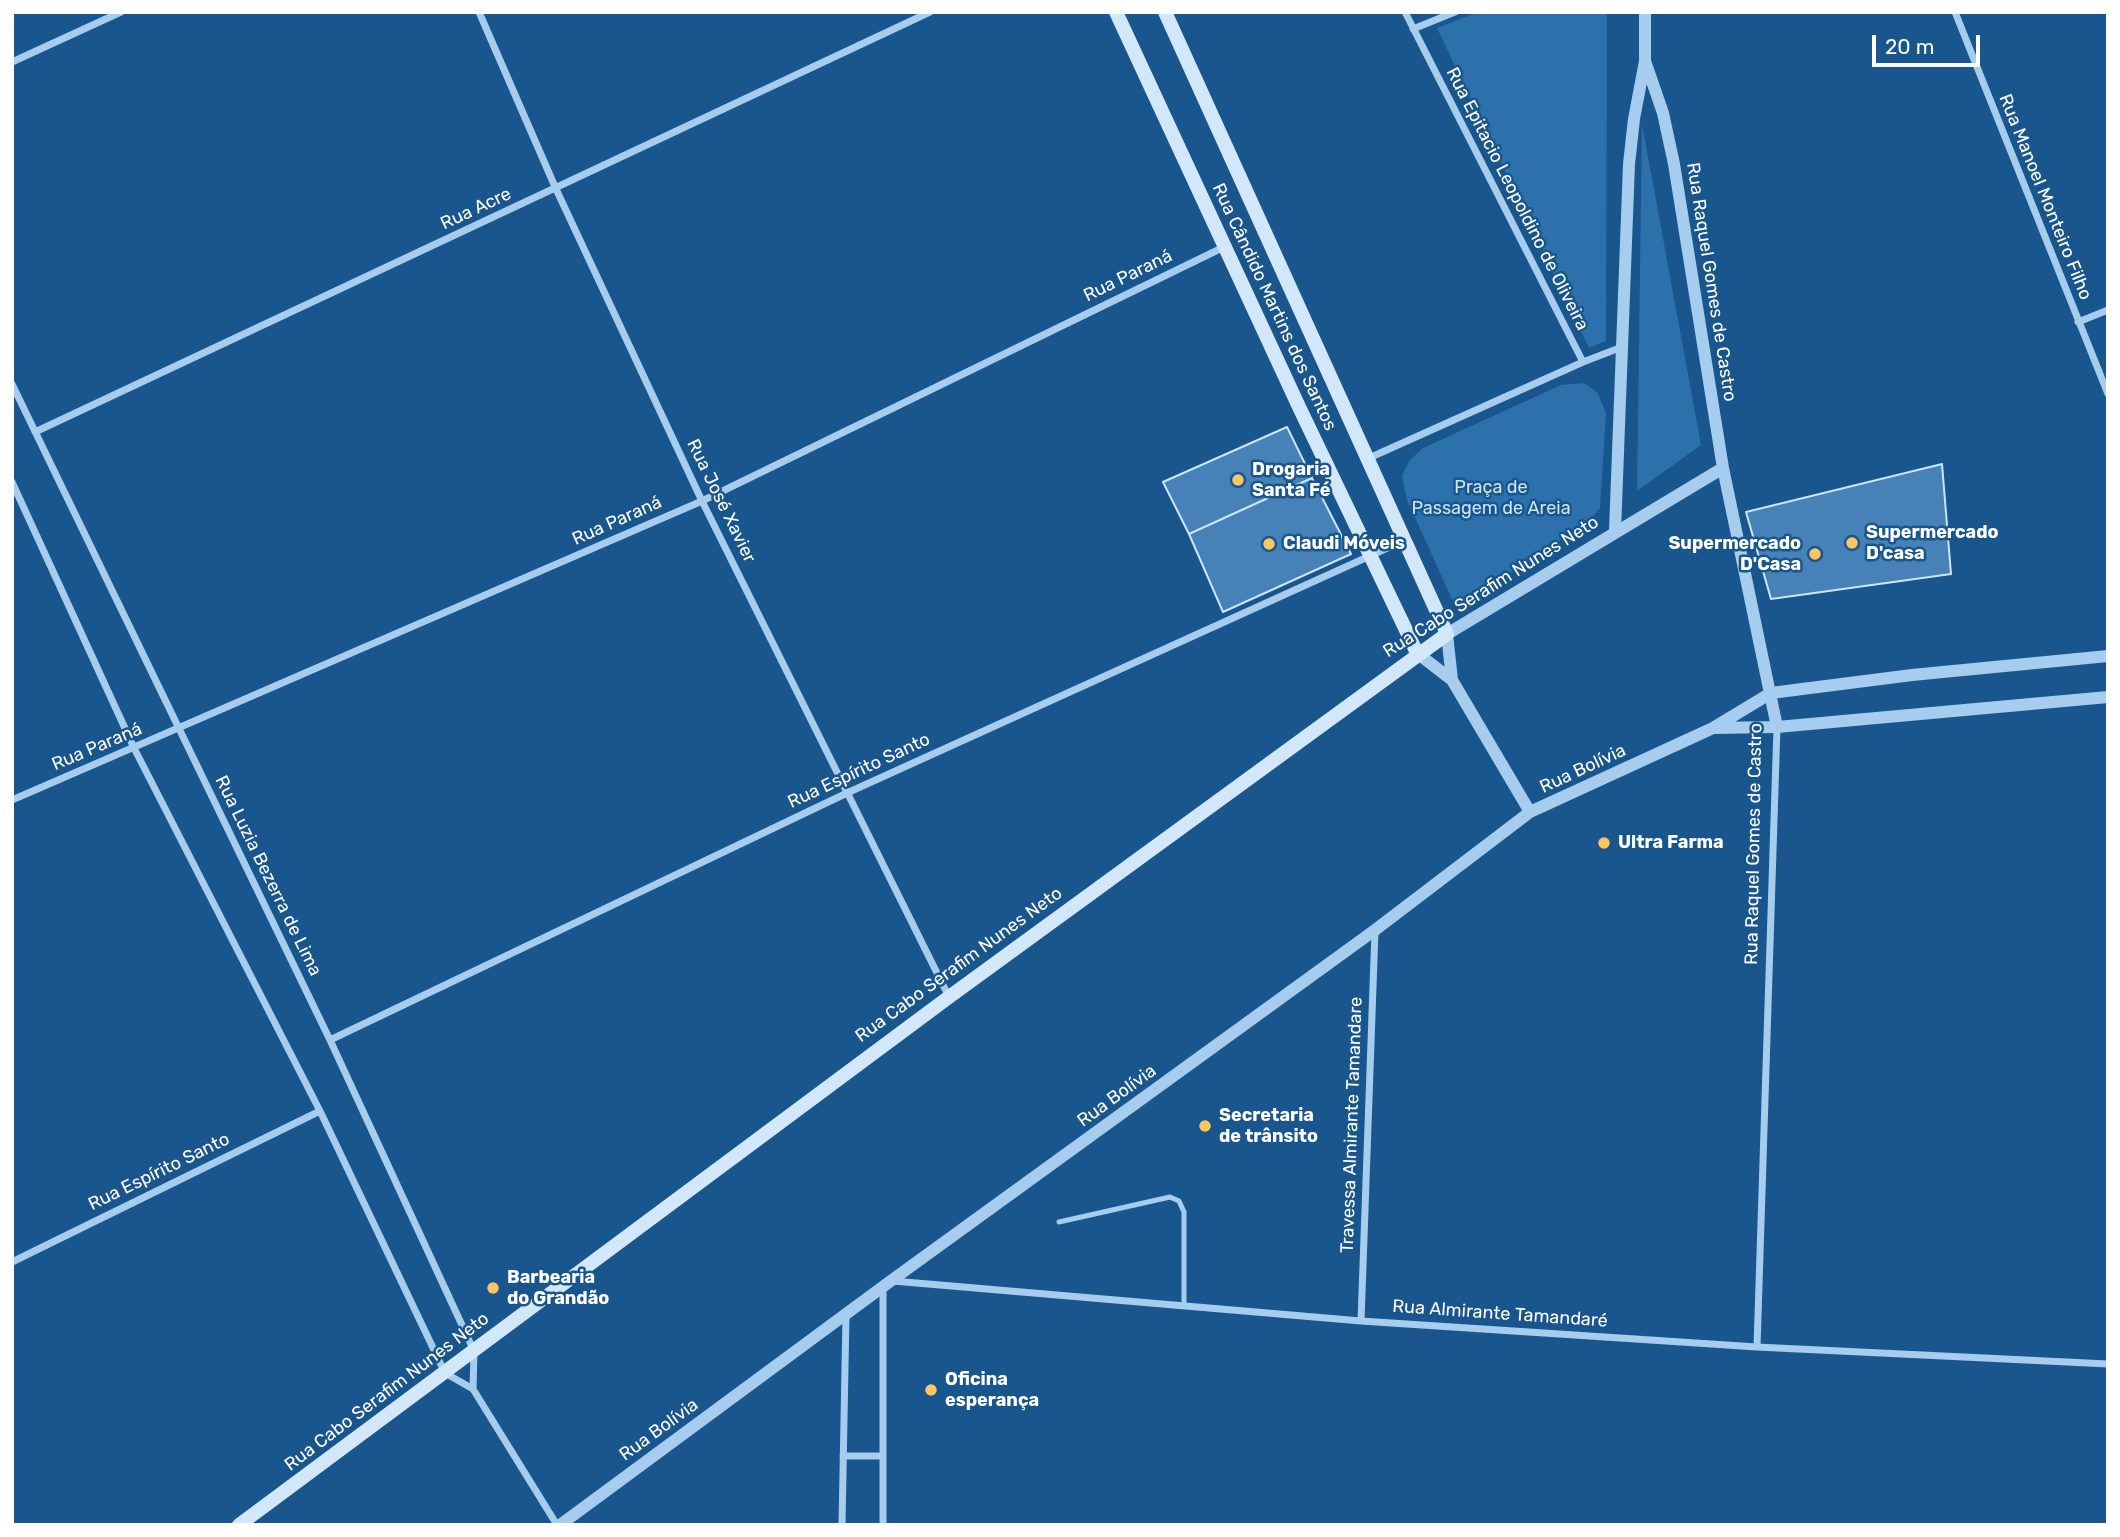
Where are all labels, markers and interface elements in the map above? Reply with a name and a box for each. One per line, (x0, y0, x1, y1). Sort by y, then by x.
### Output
scale bar (1875, 21, 1983, 65)
text: 20 m (1885, 34, 1934, 59)
street label: Rua Epitacio Leopoldino de Oliveira (1441, 64, 1593, 334)
street label: Rua Manoel Monteiro Filho (1994, 91, 2096, 303)
street label: Rua Raquel Gomes de Castro (1681, 161, 1741, 403)
street label: Rua Cândido Martins dos Santos (1207, 180, 1341, 434)
street label: Rua Acre (437, 183, 515, 235)
street label: Rua Paraná (1080, 245, 1176, 307)
street label: Rua José Xavier (682, 436, 760, 566)
place label: Drogaria Santa Fé (1252, 459, 1331, 502)
marker: Drogaria Santa Fé (1230, 472, 1246, 488)
park label: Praça de Passagem de Areia (1411, 477, 1571, 520)
street label: Rua Paraná (569, 492, 665, 550)
street label: Rua Cabo Serafim Nunes Neto (1379, 512, 1603, 662)
place label: Supermercado D'casa (1866, 522, 1999, 564)
place label: Claudi Móveis (1283, 533, 1405, 555)
place label: Supermercado D'Casa (1668, 533, 1801, 576)
marker: Supermercado D'casa (1844, 535, 1860, 551)
marker: Claudi Móveis (1261, 536, 1277, 552)
marker: Supermercado D'Casa (1807, 546, 1823, 562)
street label: Rua Paraná (49, 718, 145, 776)
street label: Rua Raquel Gomes de Castro (1741, 723, 1767, 965)
street label: Rua Espírito Santo (784, 729, 934, 813)
street label: Rua Bolívia (1537, 740, 1629, 798)
street label: Rua Luzia Bezerra de Lima (210, 772, 326, 980)
place label: Ultra Farma (1618, 832, 1724, 854)
marker: Ultra Farma (1596, 835, 1612, 851)
street label: Rua Cabo Serafim Nunes Neto (851, 883, 1067, 1047)
street label: Travessa Almirante Tamandare (1337, 996, 1367, 1254)
street label: Rua Bolívia (1073, 1060, 1161, 1132)
place label: Secretaria de trânsito (1219, 1105, 1318, 1148)
marker: Secretaria de trânsito (1197, 1118, 1213, 1134)
street label: Rua Espírito Santo (85, 1128, 233, 1216)
place label: Barbearia do Grandão (507, 1267, 609, 1310)
marker: Barbearia do Grandão (485, 1280, 501, 1296)
street label: Rua Almirante Tamandaré (1392, 1296, 1608, 1332)
street label: Rua Cabo Serafim Nunes Neto (281, 1308, 493, 1476)
place label: Oficina esperança (945, 1369, 1039, 1412)
marker: Oficina esperança (923, 1382, 939, 1398)
street label: Rua Bolívia (615, 1394, 703, 1466)

